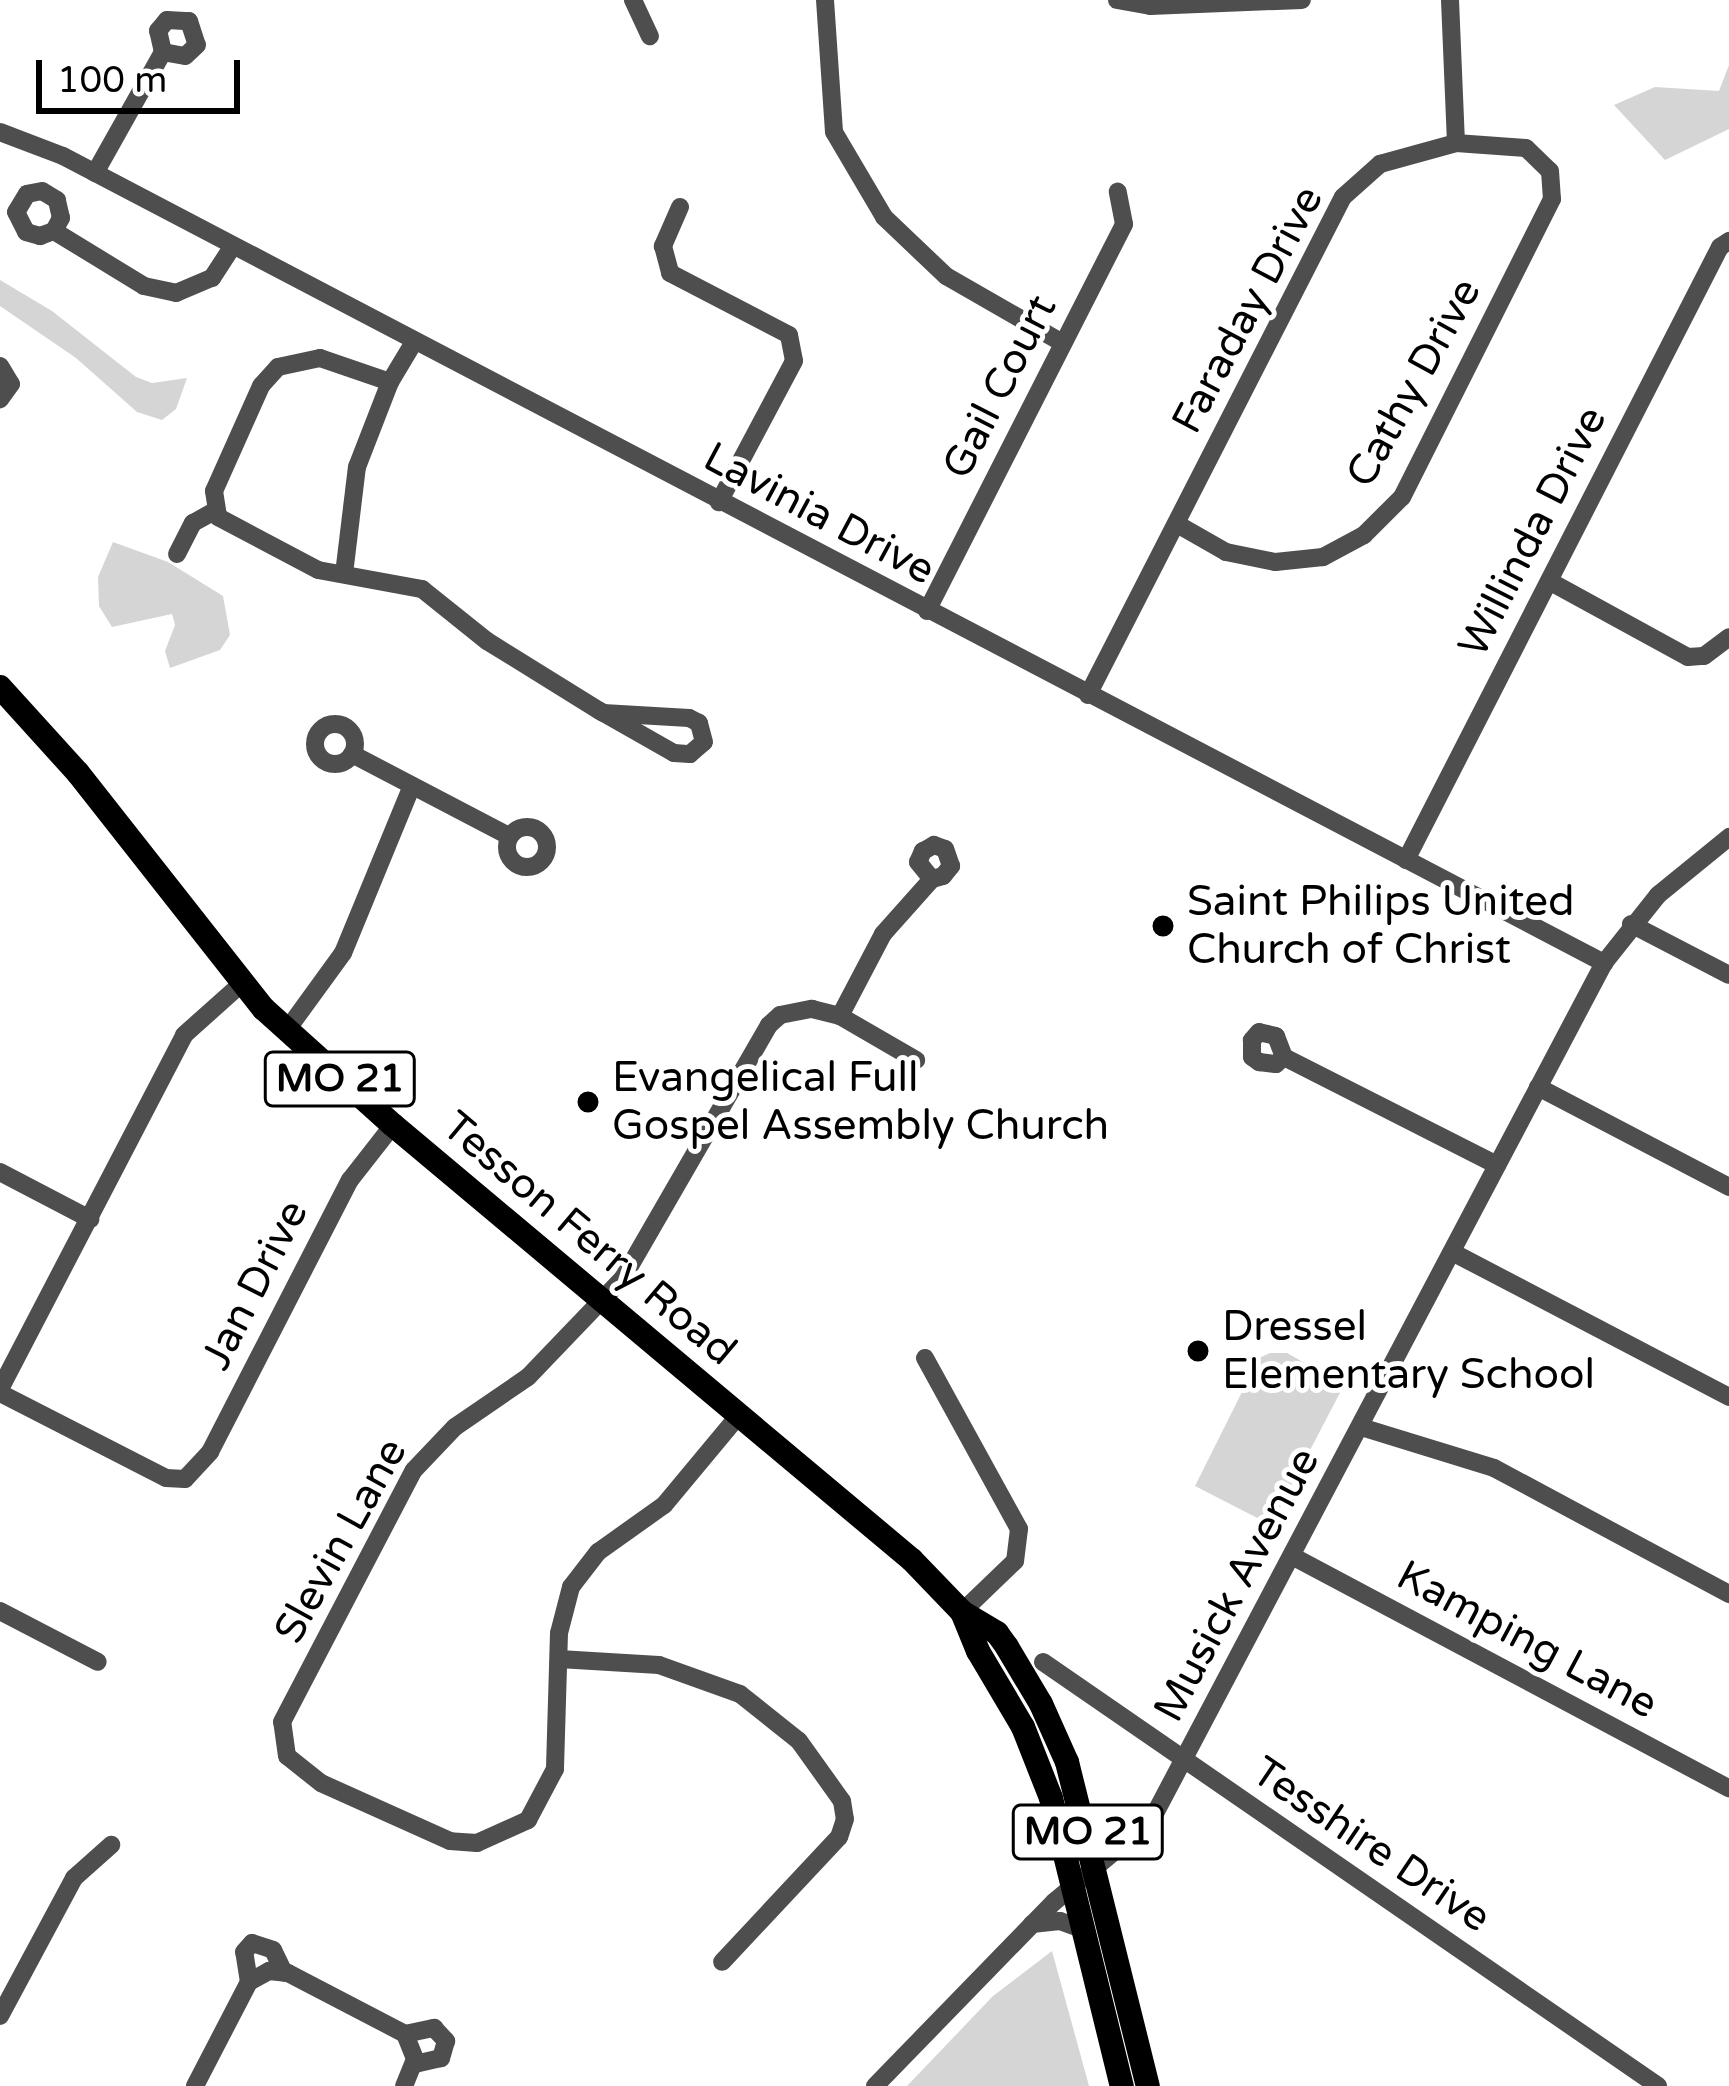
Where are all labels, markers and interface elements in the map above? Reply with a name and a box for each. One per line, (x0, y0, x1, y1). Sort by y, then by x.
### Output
scale bar (42, 36, 246, 110)
text: 100 m (57, 59, 167, 102)
street label: Faraday Drive (1162, 178, 1334, 442)
street label: Cathy Drive (1336, 270, 1492, 496)
street label: Gail Court (932, 287, 1068, 487)
street label: Willinda Drive (1448, 399, 1618, 665)
street label: Lavinia Drive (695, 432, 943, 596)
place label: Saint Philips United Church of Christ (1187, 877, 1575, 976)
marker: Saint Philips United Church of Christ (1150, 913, 1176, 939)
road number: MO 21 (262, 1046, 418, 1112)
place label: Evangelical Full Gospel Assembly Church (612, 1053, 1109, 1152)
marker: Evangelical Full Gospel Assembly Church (575, 1089, 601, 1115)
street label: Tesson Ferry Road (432, 1101, 746, 1377)
street label: Jan Drive (191, 1192, 319, 1378)
place label: Dressel Elementary School (1222, 1302, 1595, 1400)
marker: Dressel Elementary School (1185, 1338, 1211, 1364)
street label: Slevin Lane (264, 1430, 418, 1652)
street label: Musick Avenue (1144, 1440, 1330, 1730)
street label: Kamping Lane (1388, 1550, 1666, 1730)
street label: Tesshire Drive (1242, 1747, 1500, 1943)
road number: MO 21 (1010, 1799, 1166, 1865)

